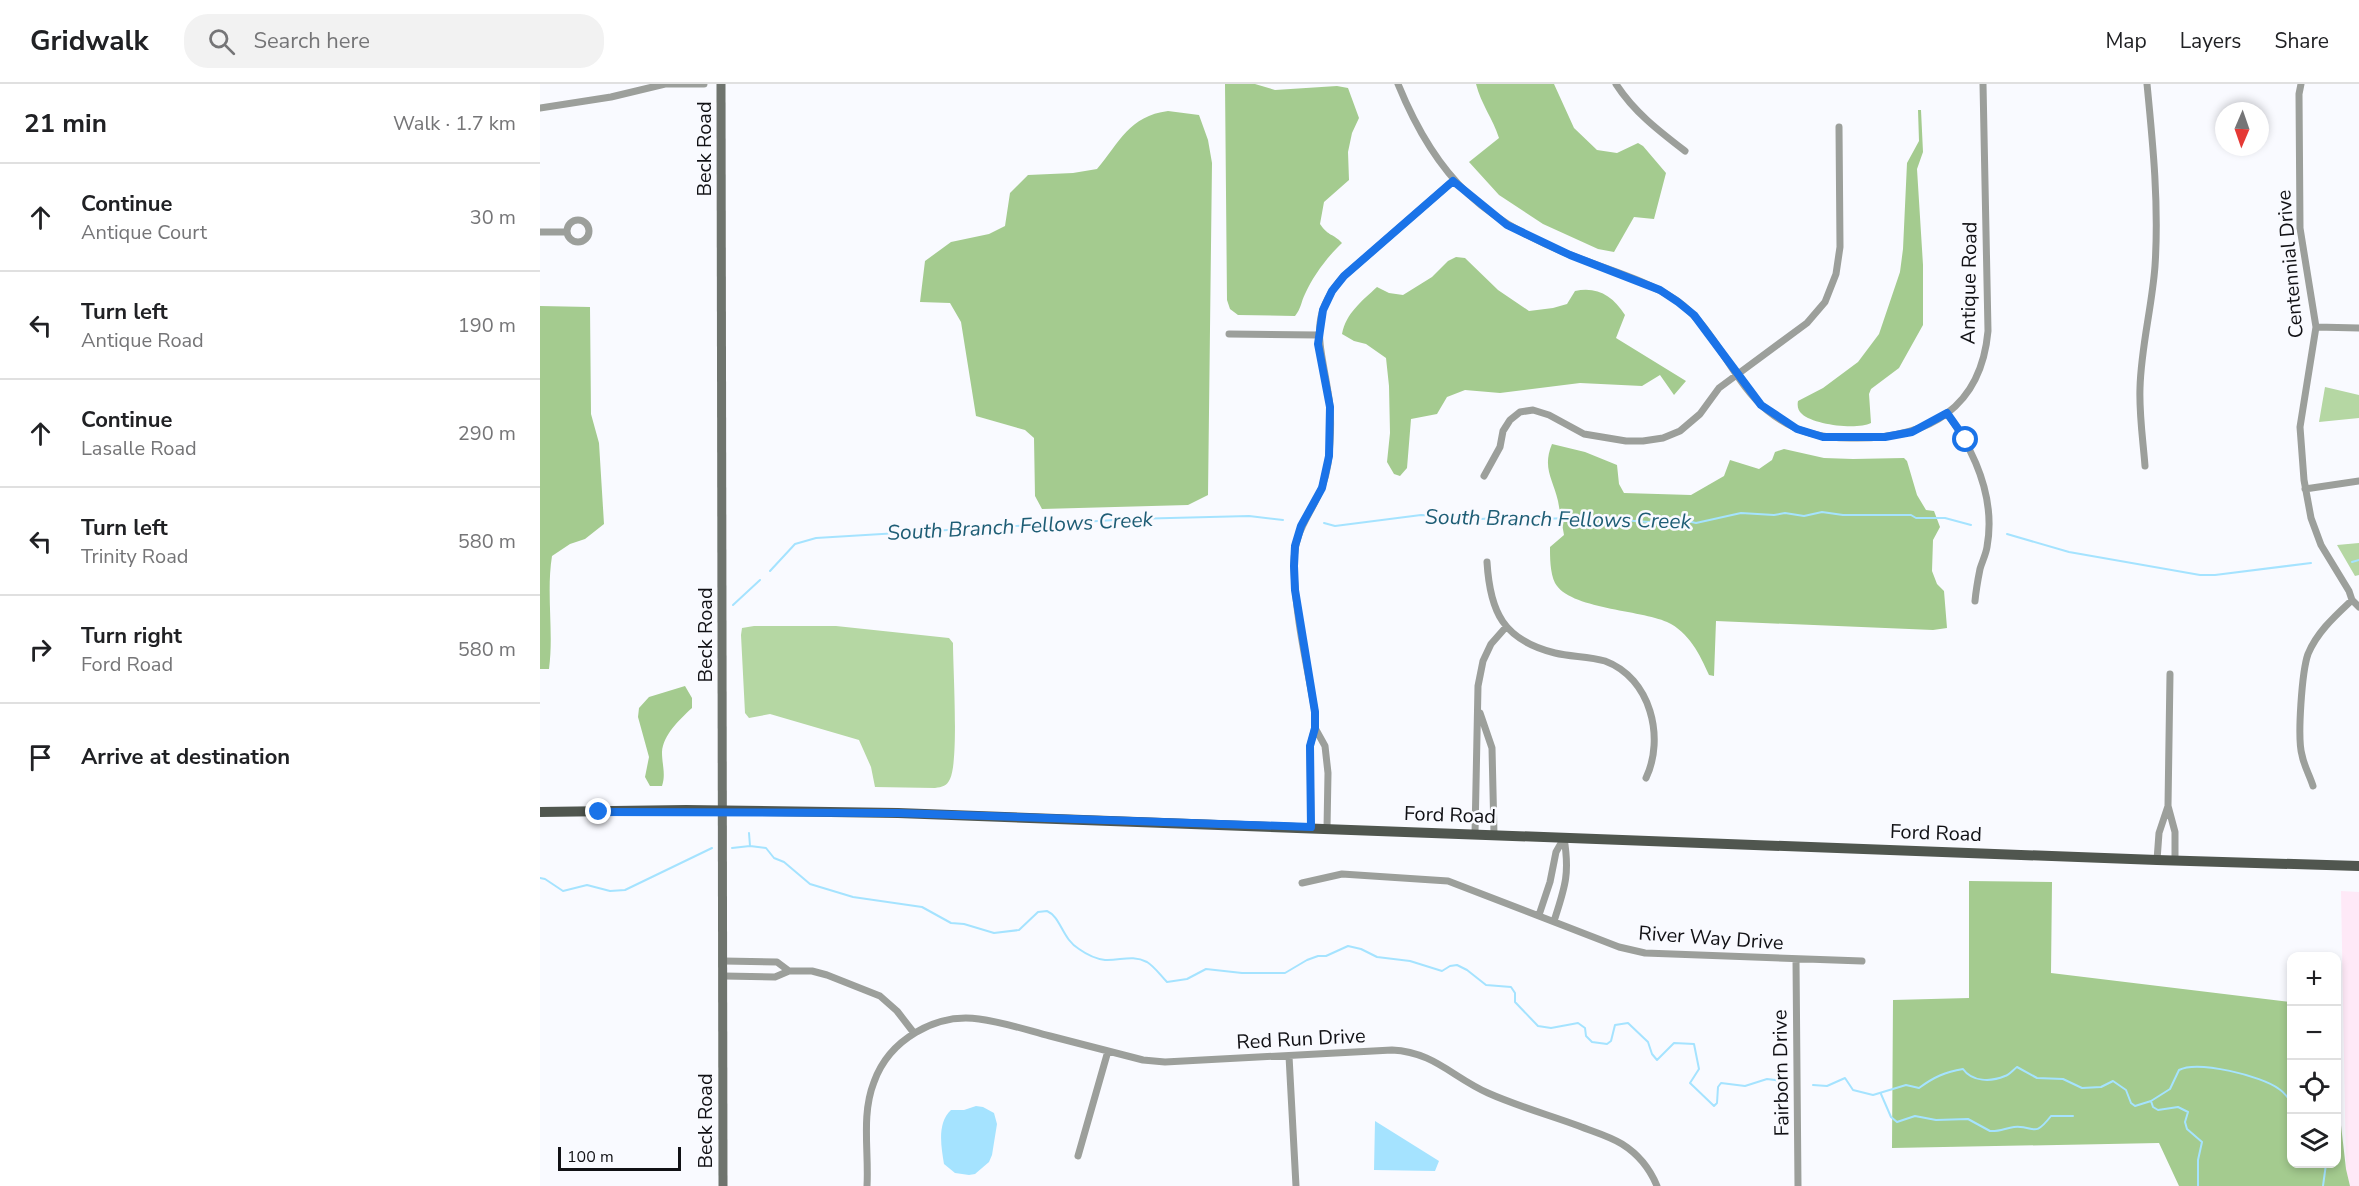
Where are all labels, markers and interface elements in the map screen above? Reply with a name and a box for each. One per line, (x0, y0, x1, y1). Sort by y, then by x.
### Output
search box (184, 14, 604, 68)
text: Gridwalk (30, 22, 148, 60)
icon: search (205, 25, 238, 58)
text: Search here (253, 26, 370, 56)
text: Map (2105, 27, 2147, 55)
text: Layers (2180, 27, 2241, 55)
text: Share (2274, 27, 2329, 55)
street label: Beck Road (691, 101, 718, 197)
north arrow (2215, 102, 2269, 156)
text: 21 min (24, 106, 107, 141)
text: Walk · 1.7 km (393, 110, 516, 137)
text: Continue (81, 189, 172, 219)
street label: Centennial Drive (2270, 189, 2310, 339)
icon: ahead (24, 201, 57, 234)
text: 30 m (470, 204, 516, 231)
text: Antique Court (81, 219, 207, 246)
street label: Antique Road (1954, 221, 1984, 345)
text: Turn left (81, 297, 168, 327)
icon: left (24, 309, 57, 342)
text: 190 m (458, 312, 516, 339)
text: Antique Road (81, 327, 204, 354)
text: Continue (81, 405, 172, 435)
icon: ahead (24, 417, 57, 450)
text: 290 m (458, 420, 516, 447)
route start (1952, 426, 1978, 452)
text: Lasalle Road (81, 435, 197, 462)
water label: South Branch Fellows Creek (1425, 503, 1692, 535)
water label: South Branch Fellows Creek (886, 505, 1154, 547)
text: Turn left (81, 513, 168, 543)
icon: left (24, 525, 57, 558)
text: 580 m (458, 528, 516, 555)
text: Trinity Road (81, 543, 188, 570)
street label: Beck Road (692, 587, 719, 683)
text: Turn right (81, 621, 182, 651)
icon: right (24, 633, 57, 666)
text: 580 m (458, 636, 516, 663)
text: Ford Road (81, 651, 173, 678)
icon: arrive (24, 741, 57, 774)
text: Arrive at destination (81, 742, 290, 772)
route end (585, 798, 611, 824)
street label: Ford Road (1404, 800, 1496, 830)
street label: Ford Road (1890, 818, 1982, 848)
street label: River Way Drive (1638, 919, 1784, 957)
map controls (2287, 952, 2341, 1168)
button: + (2287, 952, 2341, 1006)
button: − (2287, 1006, 2341, 1060)
street label: Fairborn Drive (1766, 1009, 1796, 1137)
street label: Red Run Drive (1236, 1022, 1366, 1056)
button: locate (2287, 1060, 2341, 1114)
street label: Beck Road (692, 1073, 719, 1169)
button: layers (2287, 1114, 2341, 1168)
scale bar (558, 1144, 681, 1172)
text: 100 m (567, 1146, 614, 1168)

